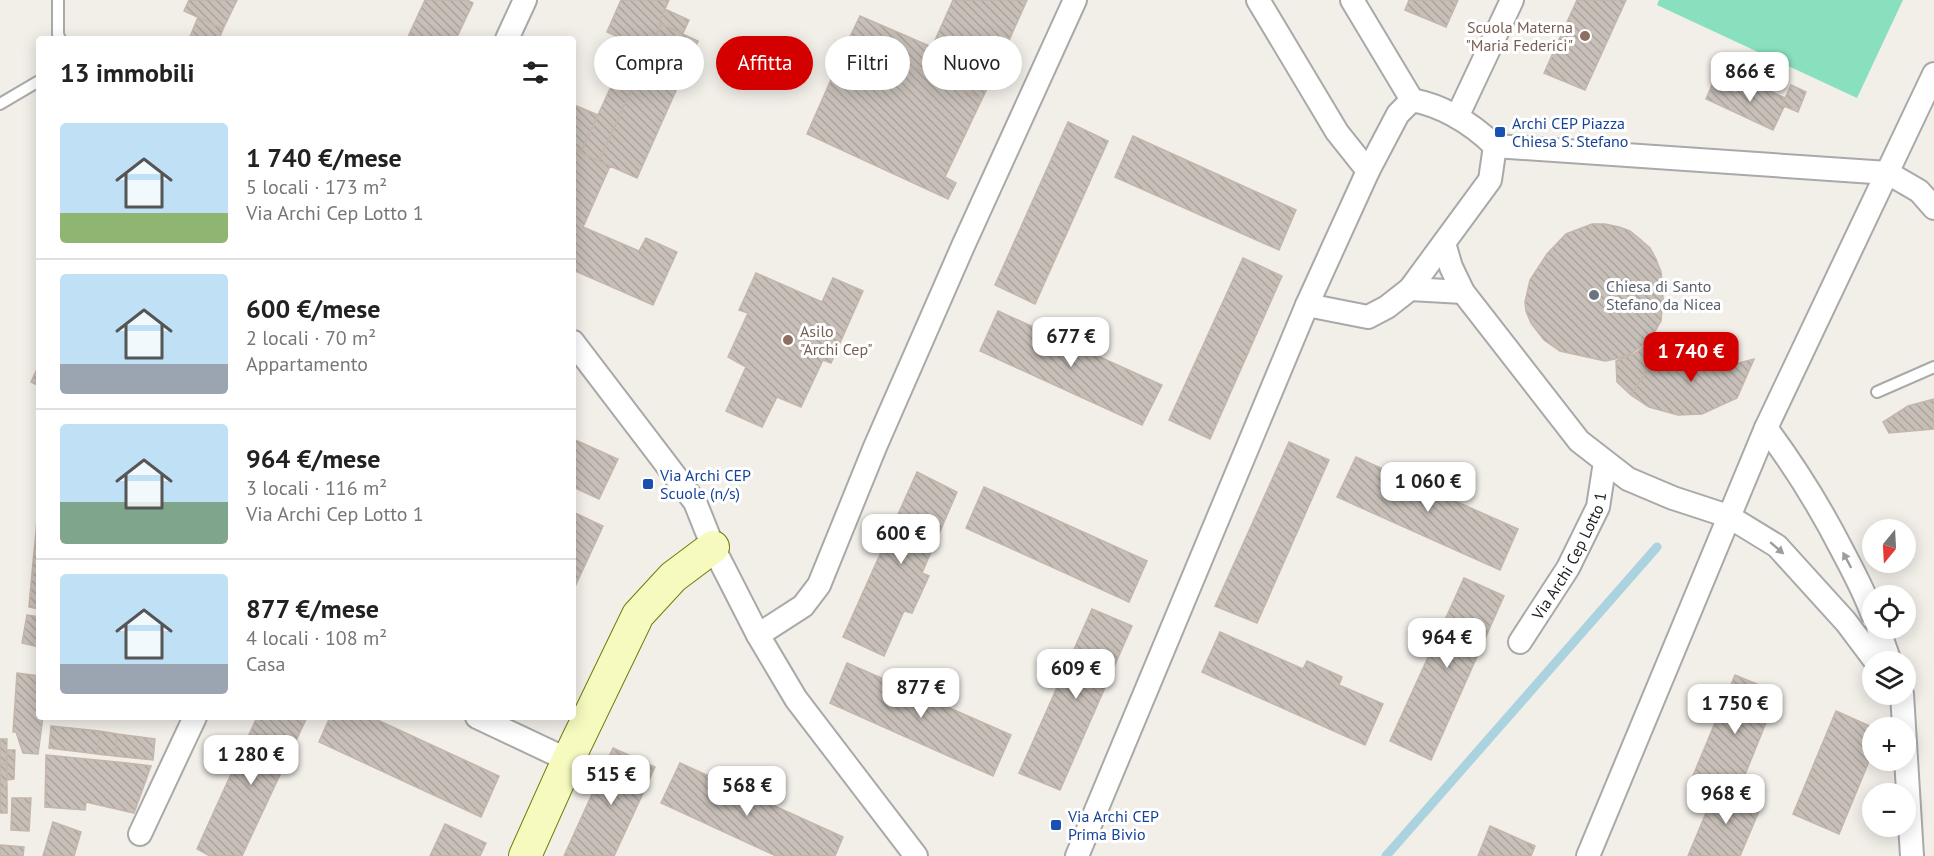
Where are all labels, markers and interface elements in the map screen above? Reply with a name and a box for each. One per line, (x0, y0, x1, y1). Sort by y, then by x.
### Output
place label: Scuola Materna "Maria Federici" (1465, 17, 1573, 55)
marker: Scuola Materna "Maria Federici" (1578, 29, 1592, 43)
chip: Compra (594, 36, 704, 90)
chip: Affitta (716, 36, 813, 90)
chip: Filtri (825, 36, 910, 90)
chip: Nuovo (922, 36, 1022, 90)
pin: 866 € (1708, 52, 1792, 103)
text: 13 immobili (60, 56, 194, 89)
icon: filters (519, 56, 552, 89)
text: 866 € (1725, 58, 1775, 84)
place label: Archi CEP Piazza Chiesa S. Stefano (1512, 113, 1628, 151)
marker: Archi CEP Piazza Chiesa S. Stefano (1493, 125, 1507, 139)
text: 1 740 €/mese (246, 141, 402, 174)
icon: home (108, 147, 180, 219)
text: 5 locali · 173 m² (246, 174, 387, 200)
text: Via Archi Cep Lotto 1 (246, 200, 424, 226)
place label: Chiesa di Santo Stefano da Nicea (1606, 276, 1721, 314)
marker: Chiesa di Santo Stefano da Nicea (1587, 288, 1601, 302)
text: 600 €/mese (246, 292, 380, 325)
icon: home (108, 298, 180, 370)
pin: 677 € (1029, 317, 1113, 368)
place label: Asilo "Archi Cep" (800, 321, 873, 359)
text: 677 € (1046, 323, 1096, 349)
text: 2 locali · 70 m² (246, 325, 376, 351)
pin: 1 740 € (1636, 332, 1746, 383)
marker: Asilo "Archi Cep" (781, 333, 795, 347)
text: 1 740 € (1658, 338, 1724, 364)
text: Appartamento (246, 351, 368, 377)
text: 964 €/mese (246, 442, 380, 475)
icon: home (108, 448, 180, 520)
pin: 1 060 € (1373, 462, 1483, 513)
place label: Via Archi CEP Scuole (n/s) (659, 465, 751, 503)
text: 1 060 € (1395, 468, 1461, 494)
text: 3 locali · 116 m² (246, 475, 387, 501)
marker: Via Archi CEP Scuole (n/s) (641, 477, 655, 491)
street label: Via Archi Cep Lotto 1 (1527, 491, 1610, 624)
text: Via Archi Cep Lotto 1 (246, 501, 424, 527)
pin: 600 € (859, 514, 943, 565)
north arrow (1862, 519, 1916, 573)
map controls (1862, 519, 1916, 837)
text: 600 € (876, 520, 926, 546)
one-way arrow (1769, 541, 1784, 554)
one-way arrow (1842, 552, 1852, 569)
button: locate (1862, 585, 1916, 639)
text: 877 €/mese (246, 592, 379, 625)
icon: home (108, 598, 180, 670)
pin: 964 € (1405, 618, 1489, 669)
text: 964 € (1422, 624, 1472, 650)
text: 4 locali · 108 m² (246, 625, 387, 651)
pin: 609 € (1034, 649, 1118, 700)
text: Casa (246, 651, 285, 677)
button: layers (1862, 651, 1916, 705)
text: 609 € (1051, 655, 1101, 681)
pin: 877 € (879, 668, 963, 719)
text: 877 € (896, 674, 946, 700)
pin: 1 750 € (1680, 684, 1790, 735)
text: 1 750 € (1702, 690, 1768, 716)
button: + (1862, 717, 1916, 771)
pin: 1 280 € (196, 735, 306, 786)
text: 1 280 € (218, 741, 284, 767)
pin: 515 € (569, 755, 653, 806)
text: 515 € (586, 761, 636, 787)
pin: 568 € (705, 766, 789, 817)
text: 568 € (722, 772, 772, 798)
pin: 968 € (1684, 774, 1768, 825)
text: 968 € (1701, 780, 1751, 806)
button: − (1862, 783, 1916, 837)
place label: Via Archi CEP Prima Bivio (1067, 806, 1159, 844)
marker: Via Archi CEP Prima Bivio (1049, 818, 1063, 832)

